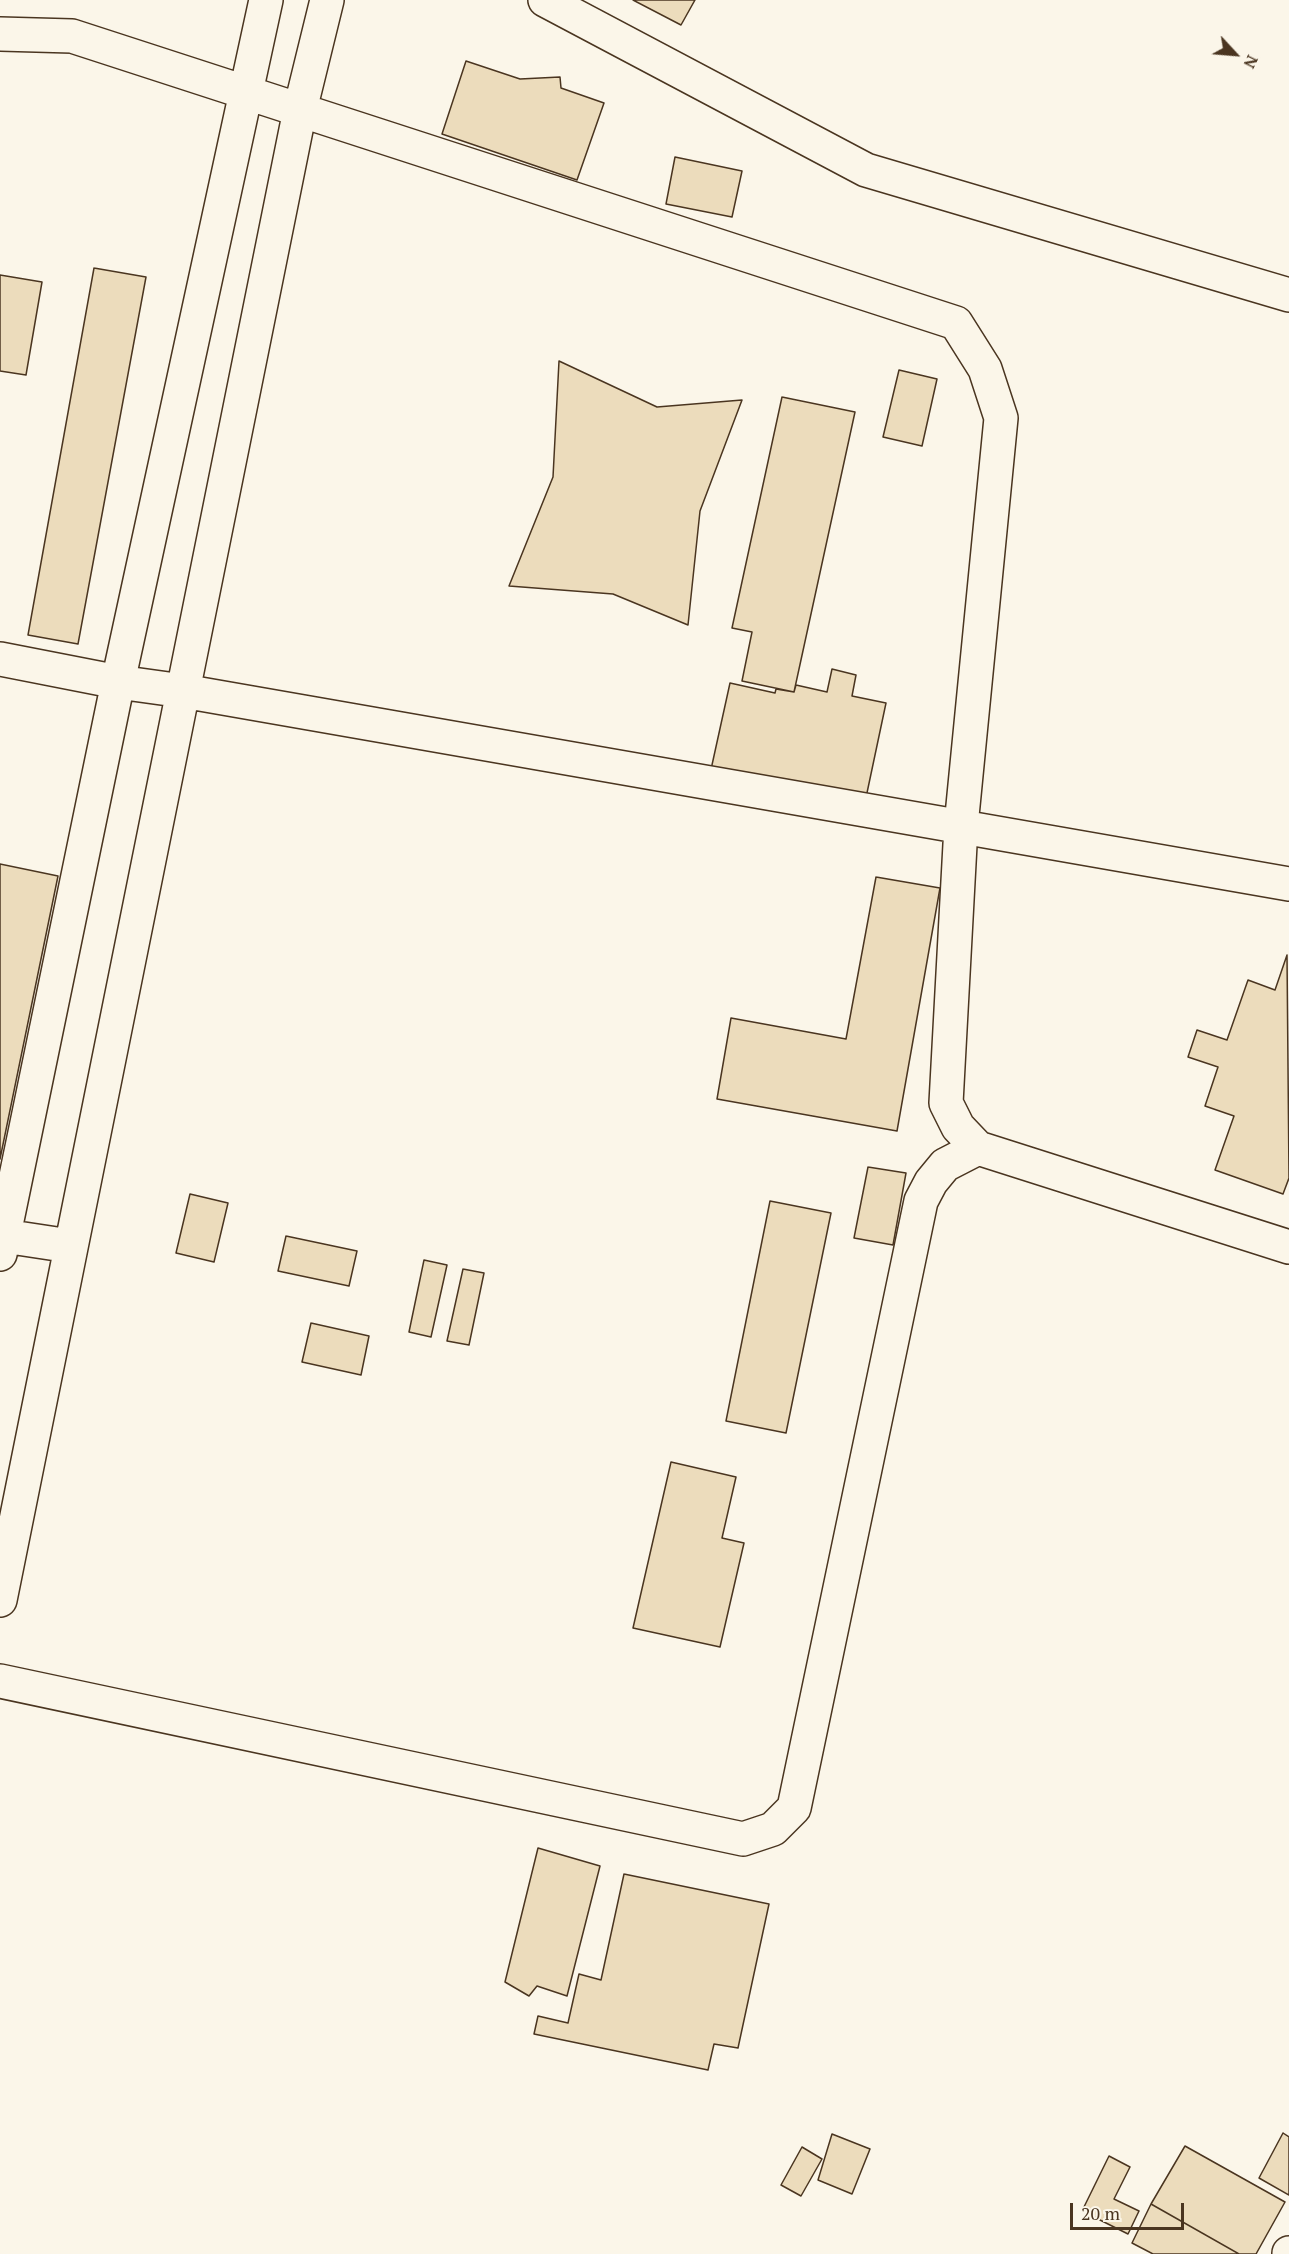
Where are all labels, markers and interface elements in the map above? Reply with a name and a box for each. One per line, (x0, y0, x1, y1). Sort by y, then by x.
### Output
north arrow (1205, 24, 1265, 84)
text: N (1239, 52, 1264, 72)
scale bar (1073, 2191, 1187, 2229)
text: 20 m (1081, 2201, 1120, 2225)

